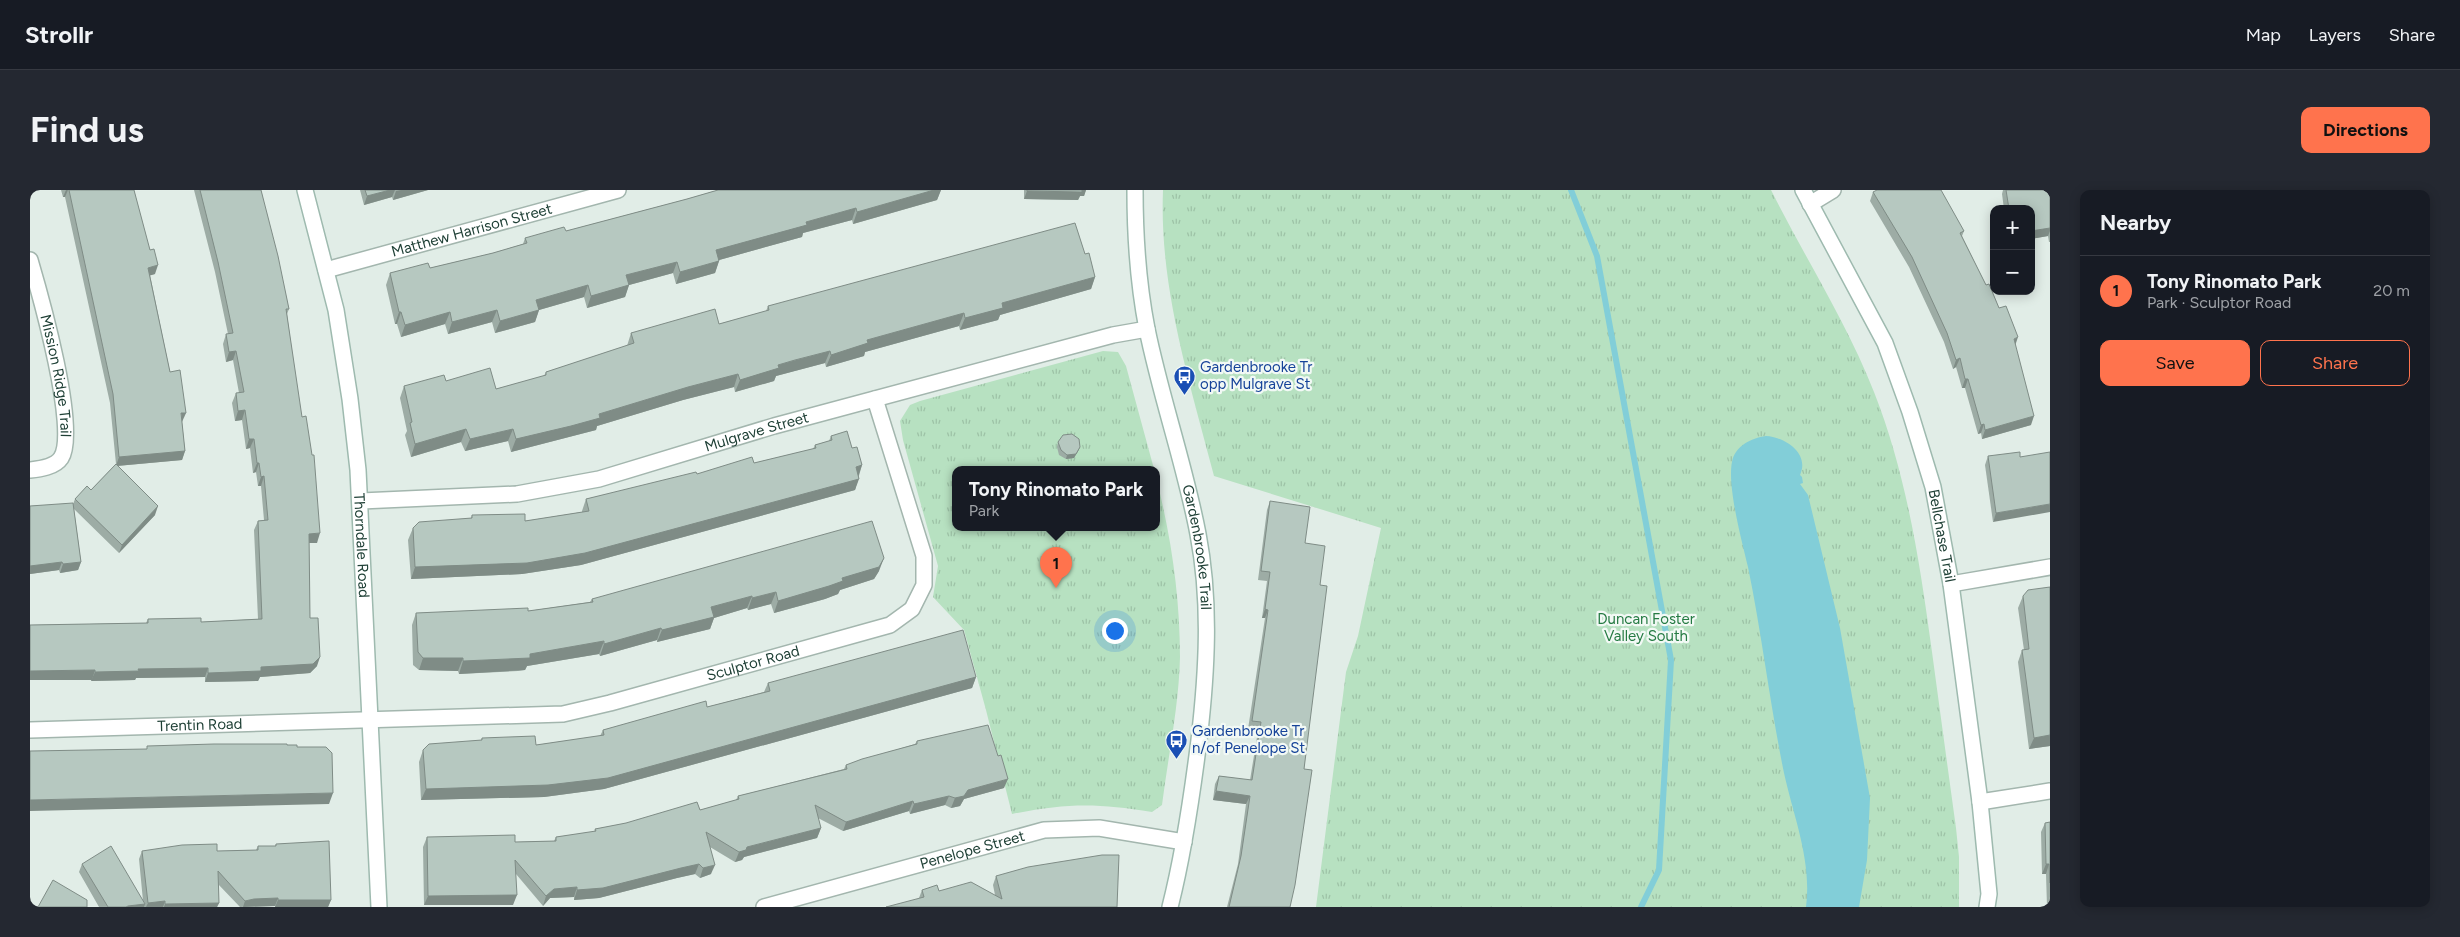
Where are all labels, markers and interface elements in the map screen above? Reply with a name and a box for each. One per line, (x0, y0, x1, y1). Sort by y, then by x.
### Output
text: Strollr (25, 20, 93, 49)
text: Map (2246, 24, 2281, 46)
text: Layers (2309, 24, 2361, 46)
text: Share (2389, 24, 2435, 46)
button: Directions (2301, 107, 2430, 153)
text: Find us (30, 109, 144, 151)
street label: Matthew Harrison Street (389, 199, 554, 261)
map controls (1990, 205, 2035, 295)
button: + (1990, 205, 2035, 250)
text: Nearby (2100, 210, 2171, 235)
button: − (1990, 250, 2035, 295)
text: Tony Rinomato Park (2147, 270, 2321, 293)
text: 1 (2113, 281, 2119, 300)
text: 20 m (2373, 281, 2410, 300)
text: Park · Sculptor Road (2147, 293, 2291, 312)
street label: Mission Ridge Trail (36, 313, 75, 437)
button: Save (2100, 340, 2250, 386)
button: Share (2260, 340, 2410, 386)
place label: Gardenbrooke Tr opp Mulgrave St (1200, 358, 1312, 393)
bus stop icon: Gardenbrooke Tr opp Mulgrave St (1172, 364, 1196, 395)
street label: Mulgrave Street (702, 408, 811, 456)
popup (952, 466, 1160, 531)
text: Tony Rinomato Park (969, 478, 1143, 501)
street label: Gardenbrooke Trail (1178, 483, 1215, 610)
street label: Bellchase Trail (1925, 488, 1959, 584)
street label: Thorndale Road (350, 493, 373, 598)
text: Park (969, 501, 999, 520)
pin: 1 (1040, 547, 1072, 588)
park label: Duncan Foster Valley South (1597, 610, 1695, 645)
your location (1102, 618, 1128, 644)
street label: Sculptor Road (705, 642, 802, 685)
street label: Trentin Road (157, 715, 243, 735)
place label: Gardenbrooke Tr n/of Penelope St (1192, 722, 1305, 757)
bus stop icon: Gardenbrooke Tr n/of Penelope St (1164, 728, 1188, 759)
street label: Penelope Street (918, 827, 1027, 873)

